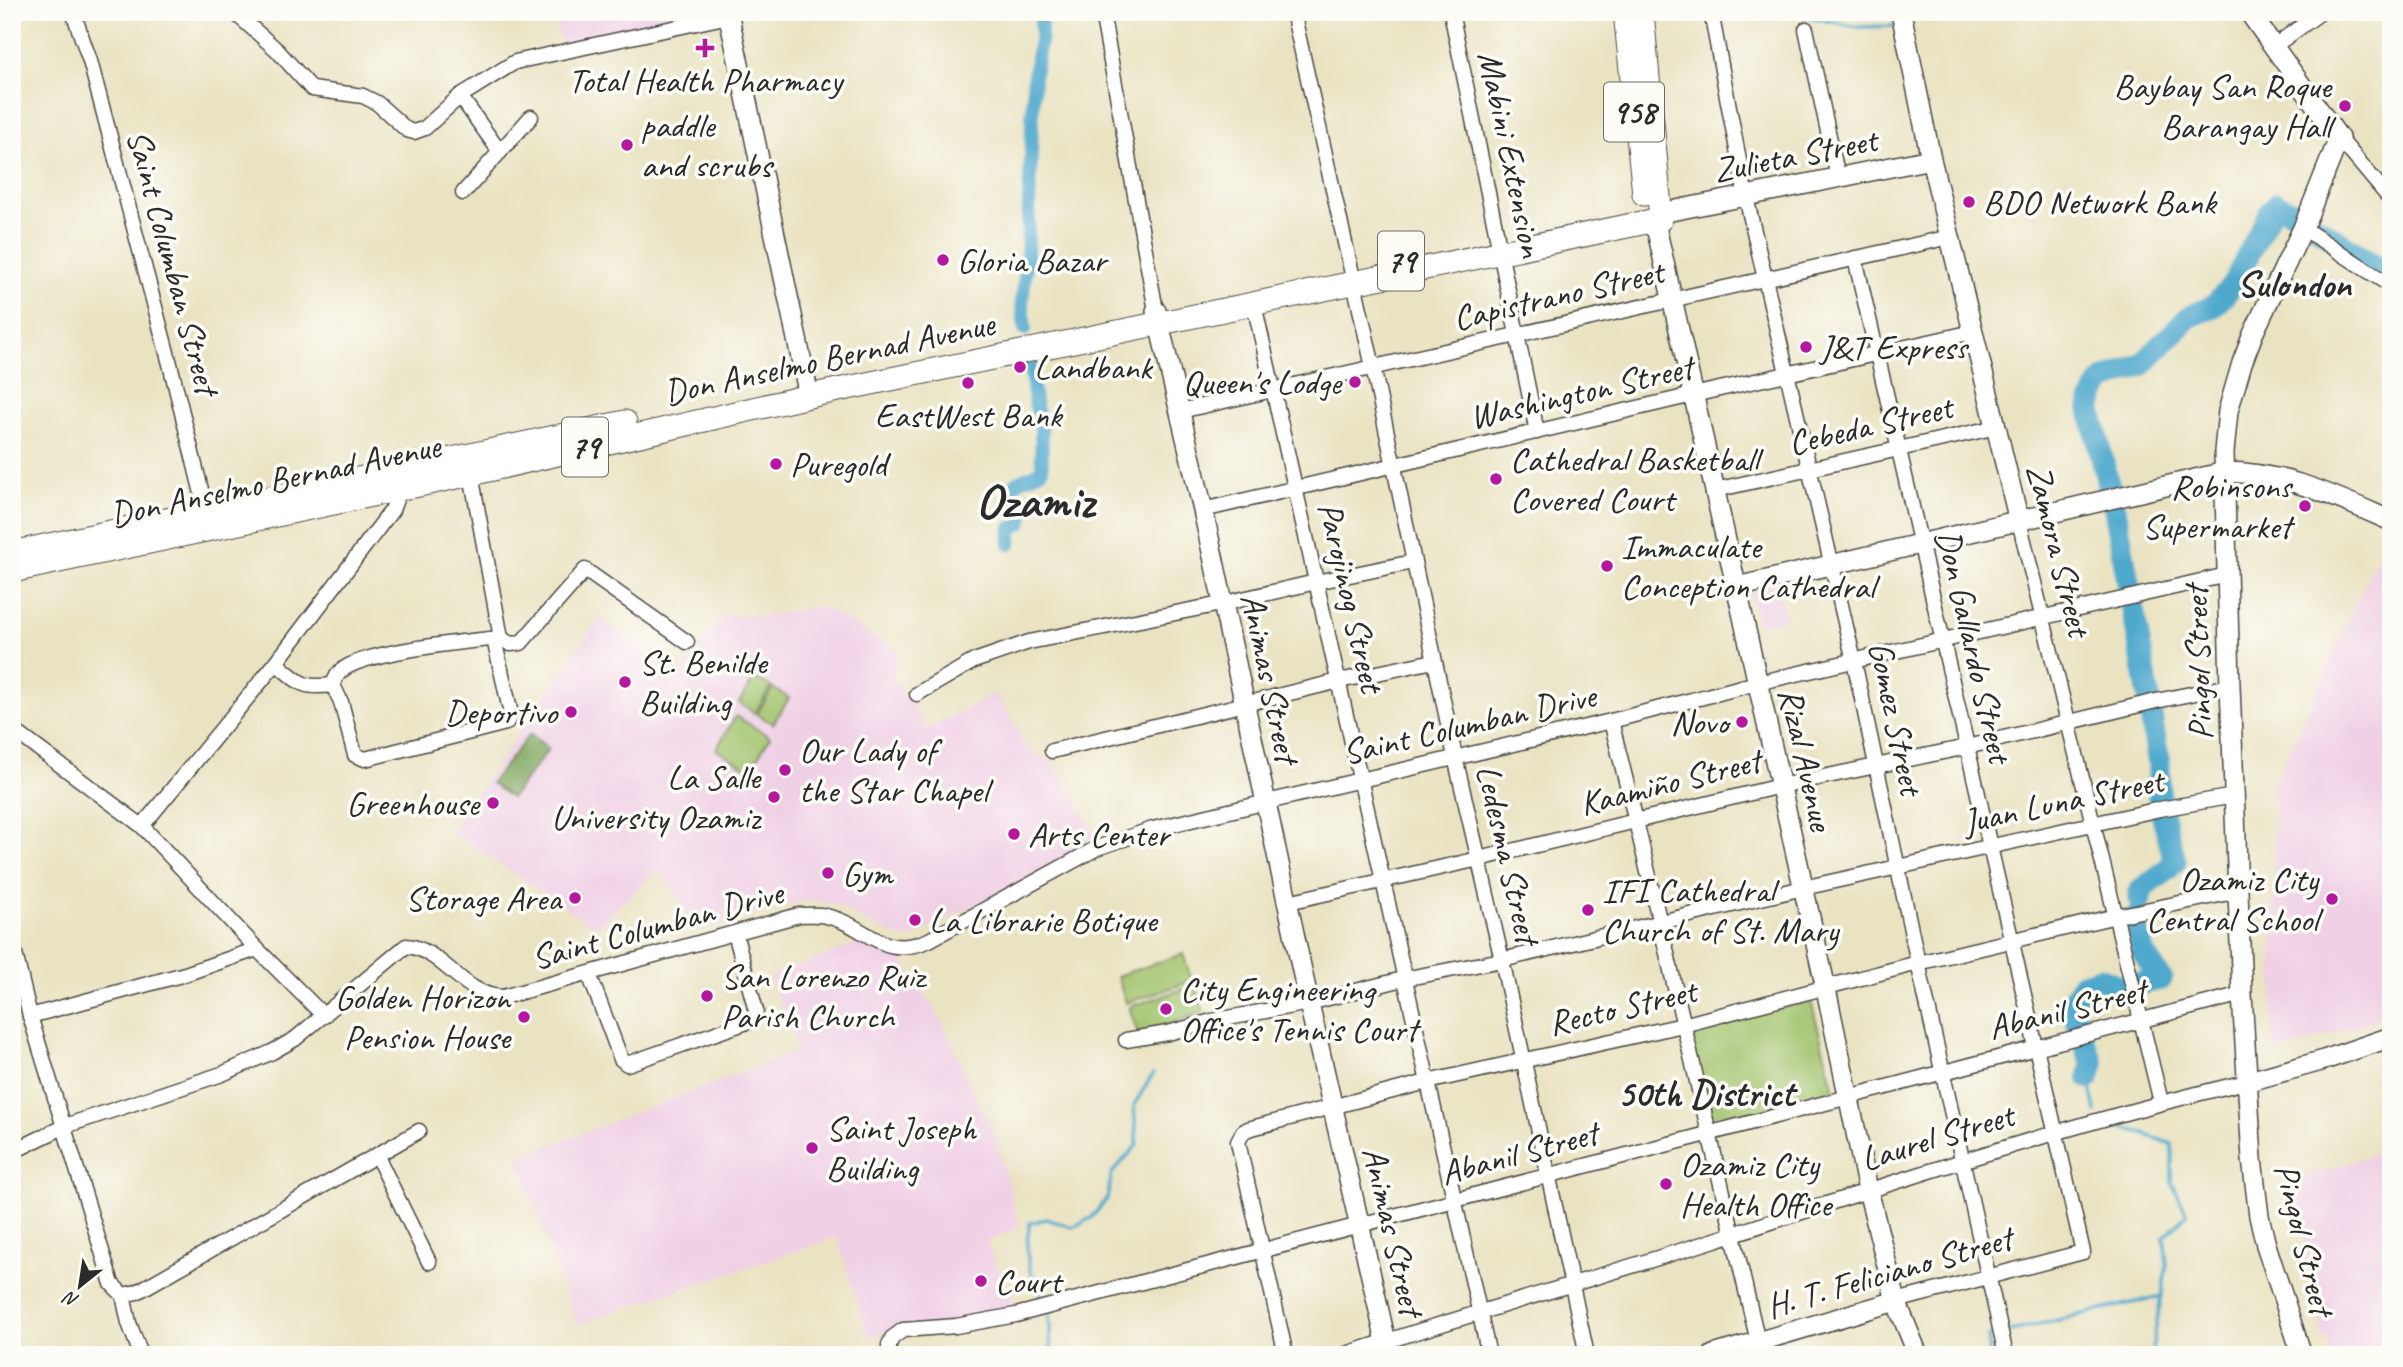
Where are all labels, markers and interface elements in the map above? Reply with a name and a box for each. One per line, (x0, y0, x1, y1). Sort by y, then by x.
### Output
marker: Total Health Pharmacy (697, 40, 713, 56)
street label: Mabini Extension (1467, 47, 1555, 262)
place label: Total Health Pharmacy (568, 58, 845, 103)
place label: Baybay San Roque Barangay Hall (2114, 64, 2337, 149)
road number: 958 (1604, 82, 1664, 142)
marker: Baybay San Roque Barangay Hall (2337, 98, 2353, 114)
place label: paddle and scrubs (641, 103, 774, 188)
street label: Zulieta Street (1710, 116, 1884, 193)
street label: Saint Columban Street (116, 125, 231, 403)
marker: paddle and scrubs (619, 137, 635, 153)
place label: BDO Network Bank (1983, 180, 2218, 225)
marker: BDO Network Bank (1961, 194, 1977, 210)
road number: 79 (1378, 232, 1424, 290)
place label: Gloria Bazar (957, 238, 1109, 283)
street label: Capistrano Street (1449, 248, 1671, 341)
marker: Gloria Bazar (935, 252, 951, 268)
district label: Sulondon (2237, 260, 2352, 307)
street label: Don Anselmo Bernad Avenue (660, 300, 1001, 415)
place label: J&T Express (1818, 325, 1970, 370)
marker: J&T Express (1798, 339, 1814, 355)
street label: Washington Street (1465, 344, 1701, 440)
place label: Landbank (1034, 345, 1154, 390)
marker: Landbank (1012, 359, 1028, 375)
place label: Queen's Lodge (1183, 360, 1344, 405)
marker: Queen's Lodge (1347, 374, 1363, 390)
marker: EastWest Bank (960, 375, 976, 391)
street label: Cebeda Street (1784, 384, 1960, 466)
place label: EastWest Bank (875, 393, 1064, 438)
road number: 79 (562, 418, 608, 476)
street label: Don Anselmo Bernad Avenue (106, 422, 447, 537)
place label: Cathedral Basketball Covered Court (1510, 437, 1764, 522)
place label: Puregold (790, 442, 892, 487)
marker: Puregold (768, 456, 784, 472)
street label: Zamora Street (2016, 459, 2103, 644)
place label: Robinsons Supermarket (2142, 464, 2295, 549)
district label: Ozamiz (976, 470, 1098, 532)
marker: Cathedral Basketball Covered Court (1488, 471, 1504, 487)
street label: Parojinog Street (1307, 498, 1395, 700)
marker: Robinsons Supermarket (2297, 498, 2313, 514)
place label: Immaculate Conception Cathedral (1621, 524, 1881, 609)
street label: Don Gallardo Street (1925, 525, 2023, 770)
marker: Immaculate Conception Cathedral (1599, 558, 1615, 574)
street label: Pingol Street (2173, 581, 2223, 741)
street label: Animas Street (1230, 589, 1311, 771)
street label: Gomez Street (1858, 637, 1935, 802)
place label: St. Benilde Building (639, 640, 769, 725)
street label: Saint Columban Drive (1338, 672, 1602, 775)
marker: St. Benilde Building (617, 674, 633, 690)
street label: Rizal Avenue (1768, 683, 1845, 837)
place label: Deportivo (445, 690, 559, 735)
place label: Novo (1671, 700, 1732, 745)
marker: Deportivo (563, 704, 579, 720)
marker: Novo (1734, 714, 1750, 730)
place label: Our Lady of the Star Chapel (799, 728, 994, 813)
street label: Kaamiño Street (1575, 737, 1769, 826)
place label: La Salle University Ozamiz (551, 755, 763, 840)
street label: Juan Luna Street (1957, 757, 2171, 845)
street label: Ledesma Street (1466, 760, 1551, 952)
marker: Our Lady of the Star Chapel (777, 762, 793, 778)
place label: Greenhouse (346, 781, 482, 826)
marker: La Salle University Ozamiz (766, 789, 782, 805)
marker: Greenhouse (485, 795, 501, 811)
place label: Arts Center (1028, 812, 1171, 857)
marker: Arts Center (1006, 826, 1022, 842)
place label: Gym (842, 851, 895, 896)
place label: Ozamiz City Central School (2146, 857, 2324, 942)
marker: Gym (820, 865, 836, 881)
place label: IFI Cathedral Church of St. Mary (1602, 868, 1840, 953)
street label: Saint Columban Drive (526, 869, 790, 980)
place label: Storage Area (405, 876, 563, 921)
marker: Storage Area (567, 890, 583, 906)
marker: Ozamiz City Central School (2324, 891, 2340, 907)
place label: La Librarie Botique (929, 898, 1159, 943)
marker: IFI Cathedral Church of St. Mary (1580, 902, 1596, 918)
marker: La Librarie Botique (907, 912, 923, 928)
place label: San Lorenzo Ruiz Parish Church (721, 954, 928, 1039)
place label: City Engineering Office's Tennis Court (1180, 967, 1422, 1052)
street label: Recto Street (1544, 967, 1704, 1046)
street label: Abanil Street (1984, 967, 2155, 1050)
place label: Golden Horizon Pension House (335, 975, 513, 1060)
marker: San Lorenzo Ruiz Parish Church (699, 988, 715, 1004)
marker: City Engineering Office's Tennis Court (1158, 1001, 1174, 1017)
marker: Golden Horizon Pension House (516, 1009, 532, 1025)
district label: 50th District (1617, 1070, 1798, 1117)
street label: Laurel Street (1855, 1092, 2022, 1181)
place label: Saint Joseph Building (826, 1106, 978, 1191)
street label: Abanil Street (1436, 1109, 1607, 1196)
marker: Saint Joseph Building (804, 1140, 820, 1156)
street label: Animas Street (1352, 1142, 1435, 1324)
place label: Ozamiz City Health Office (1680, 1142, 1834, 1227)
street label: Pingol Street (2264, 1159, 2346, 1324)
marker: Ozamiz City Health Office (1658, 1176, 1674, 1192)
street label: H. T. Feliciano Street (1761, 1214, 2021, 1329)
north arrow (46, 1252, 116, 1322)
place label: Court (995, 1259, 1064, 1304)
marker: Court (973, 1273, 989, 1289)
text: N (58, 1285, 83, 1313)

